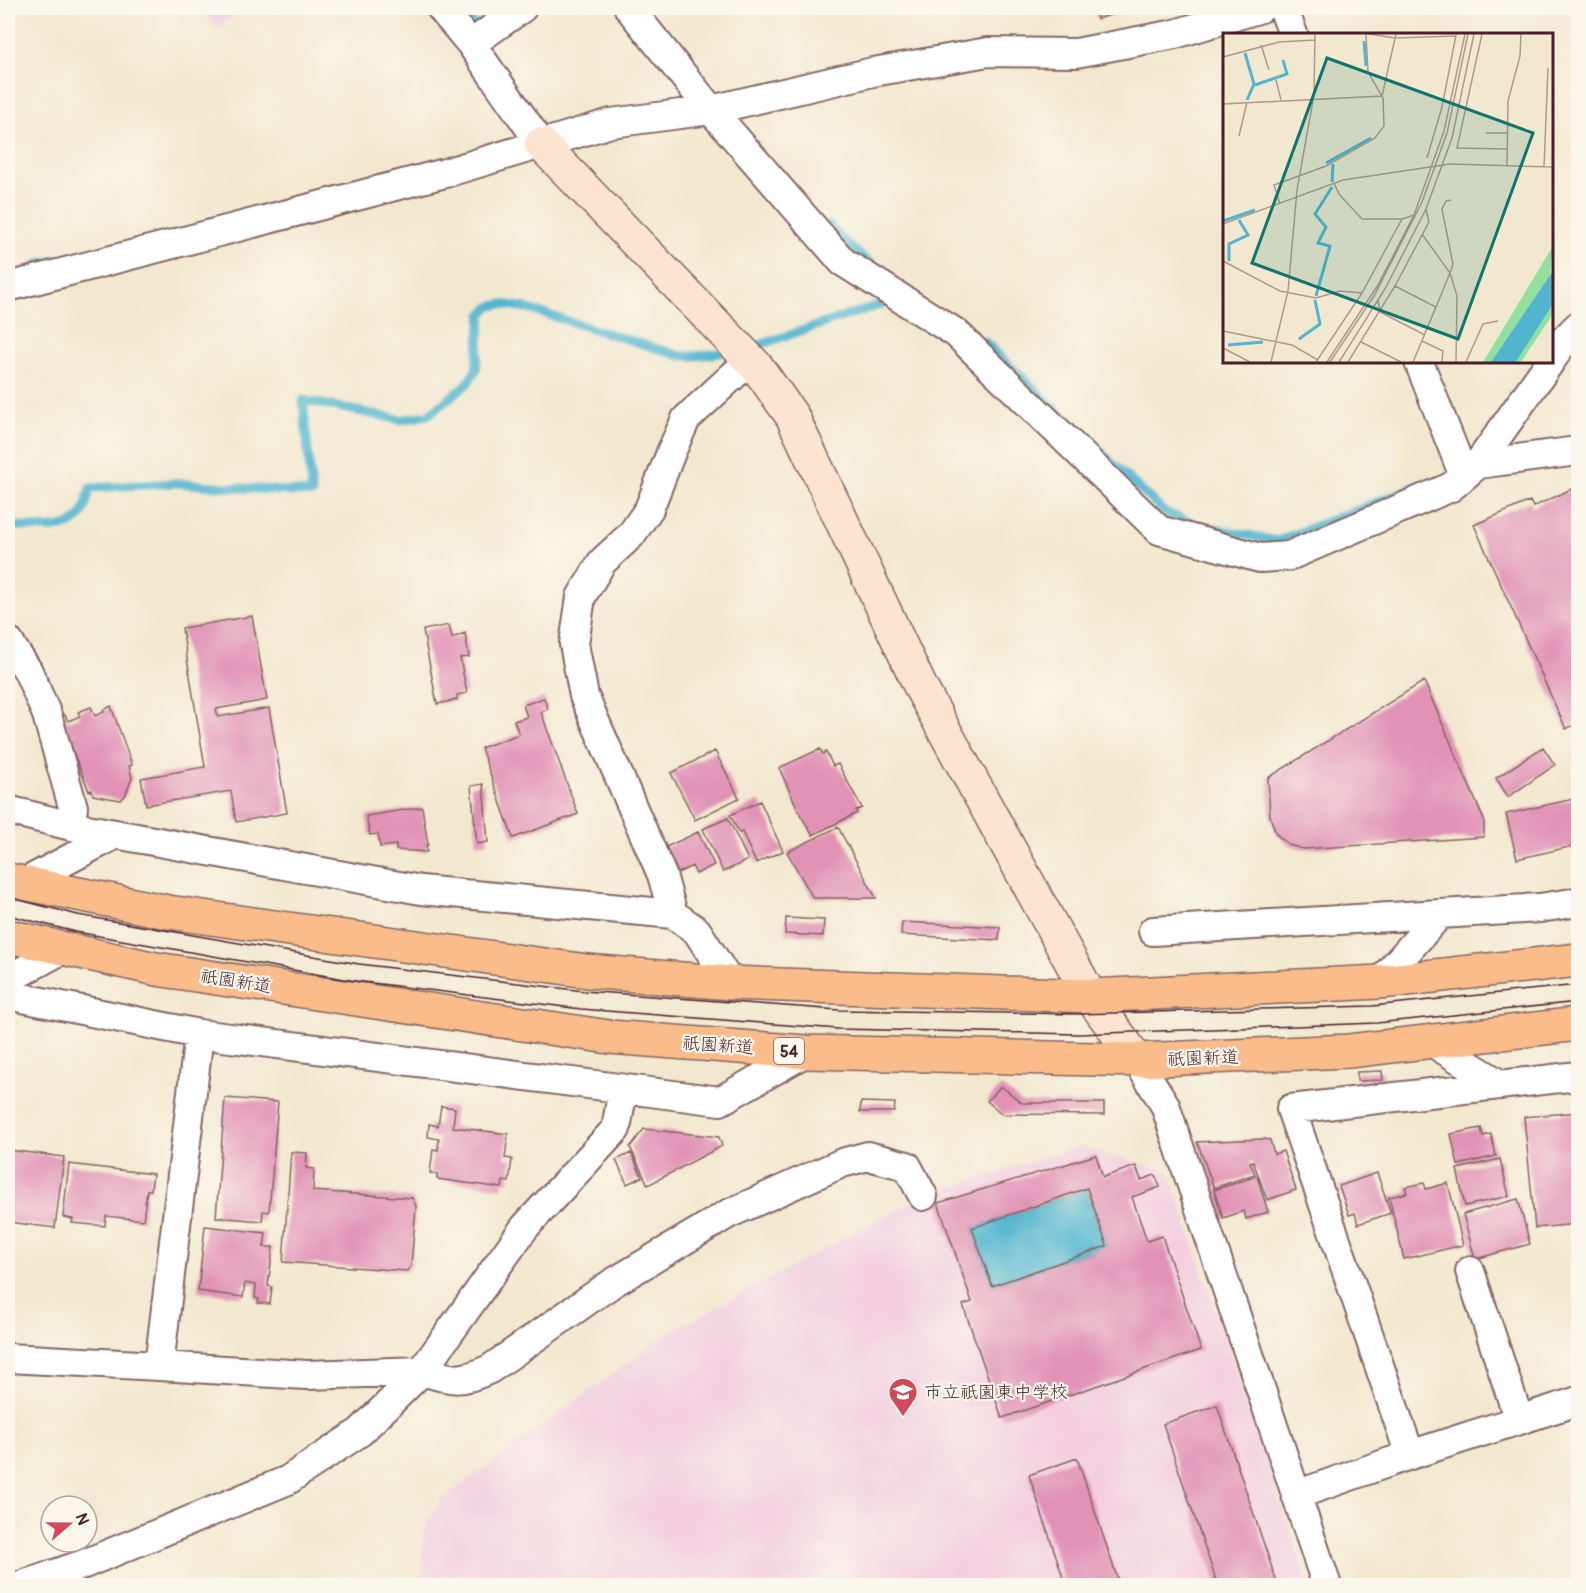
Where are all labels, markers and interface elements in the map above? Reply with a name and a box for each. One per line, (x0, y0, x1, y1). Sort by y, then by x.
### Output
inset map (1223, 33, 1553, 363)
street label: 祇園新道 (199, 965, 273, 998)
street label: 祇園新道 (681, 1032, 755, 1059)
road number: 54 (774, 1038, 804, 1064)
street label: 祇園新道 (1167, 1046, 1239, 1071)
school or university icon: 市立祇園東中学校 (887, 1376, 919, 1418)
place label: 市立祇園東中学校 (924, 1381, 1068, 1404)
north arrow (39, 1494, 99, 1554)
text: N (71, 1511, 93, 1528)

